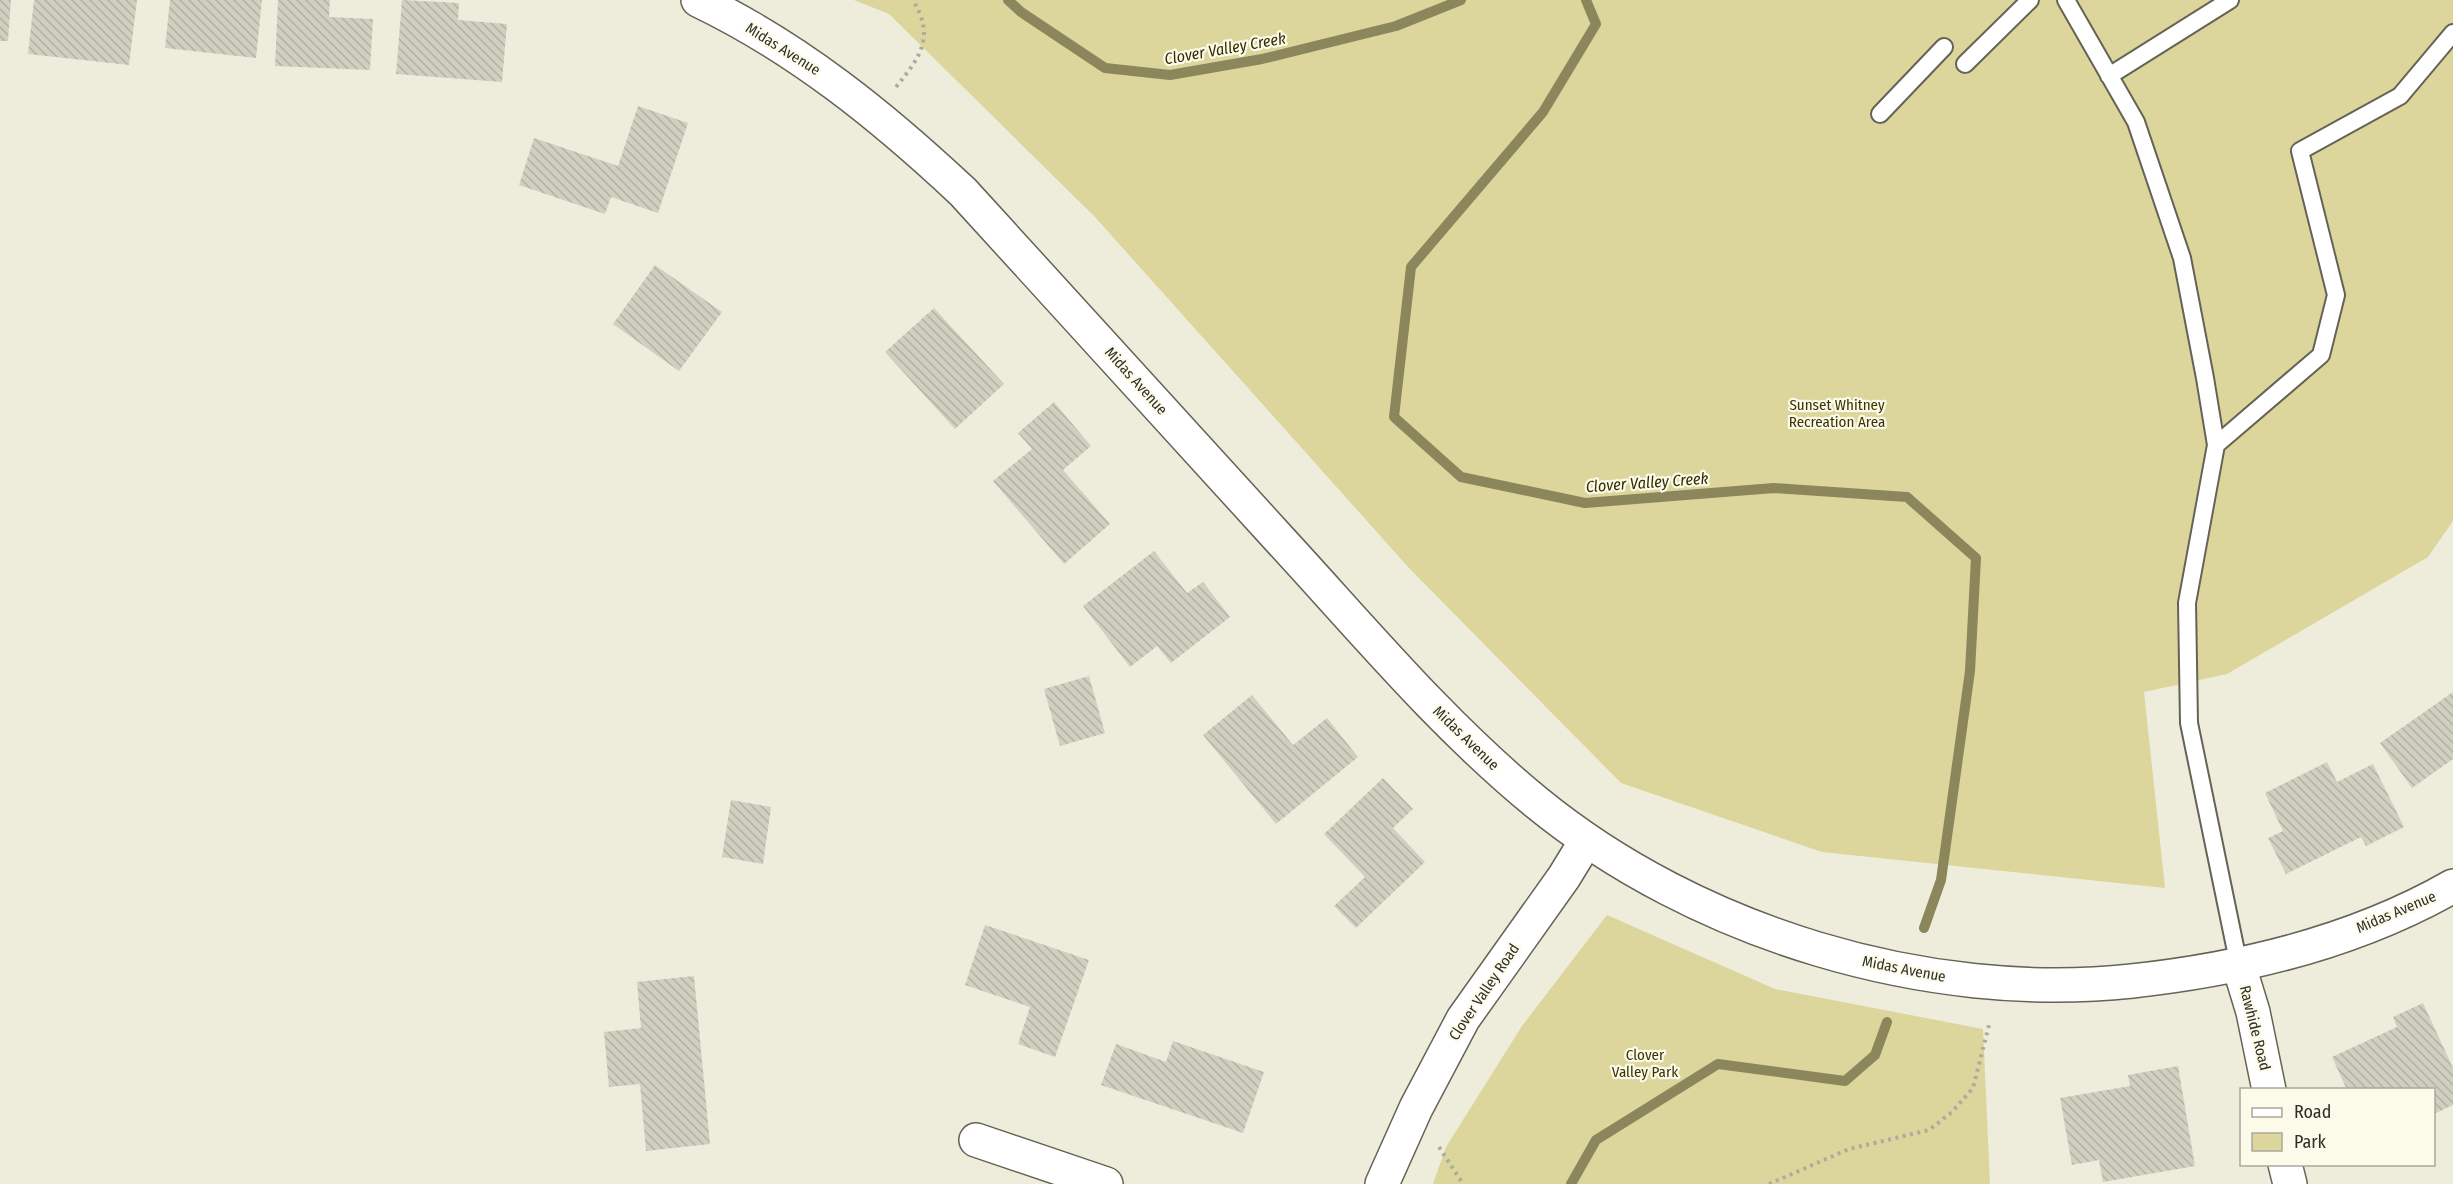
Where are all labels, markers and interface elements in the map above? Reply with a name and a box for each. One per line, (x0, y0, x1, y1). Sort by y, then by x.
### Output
street label: Midas Avenue (742, 19, 824, 79)
water label: Clover Valley Creek (1163, 28, 1287, 69)
street label: Midas Avenue (1101, 343, 1171, 419)
park label: Sunset Whitney Recreation Area (1789, 396, 1885, 431)
water label: Clover Valley Creek (1585, 469, 1709, 496)
street label: Midas Avenue (1429, 702, 1503, 774)
street label: Midas Avenue (2353, 887, 2439, 937)
street label: Clover Valley Road (1445, 940, 1523, 1044)
street label: Midas Avenue (1861, 952, 1947, 986)
street label: Rawhide Road (2236, 984, 2274, 1072)
park label: Clover Valley Park (1612, 1046, 1678, 1081)
legend (2240, 1088, 2435, 1166)
text: Road (2294, 1101, 2331, 1123)
text: Park (2294, 1131, 2327, 1153)

